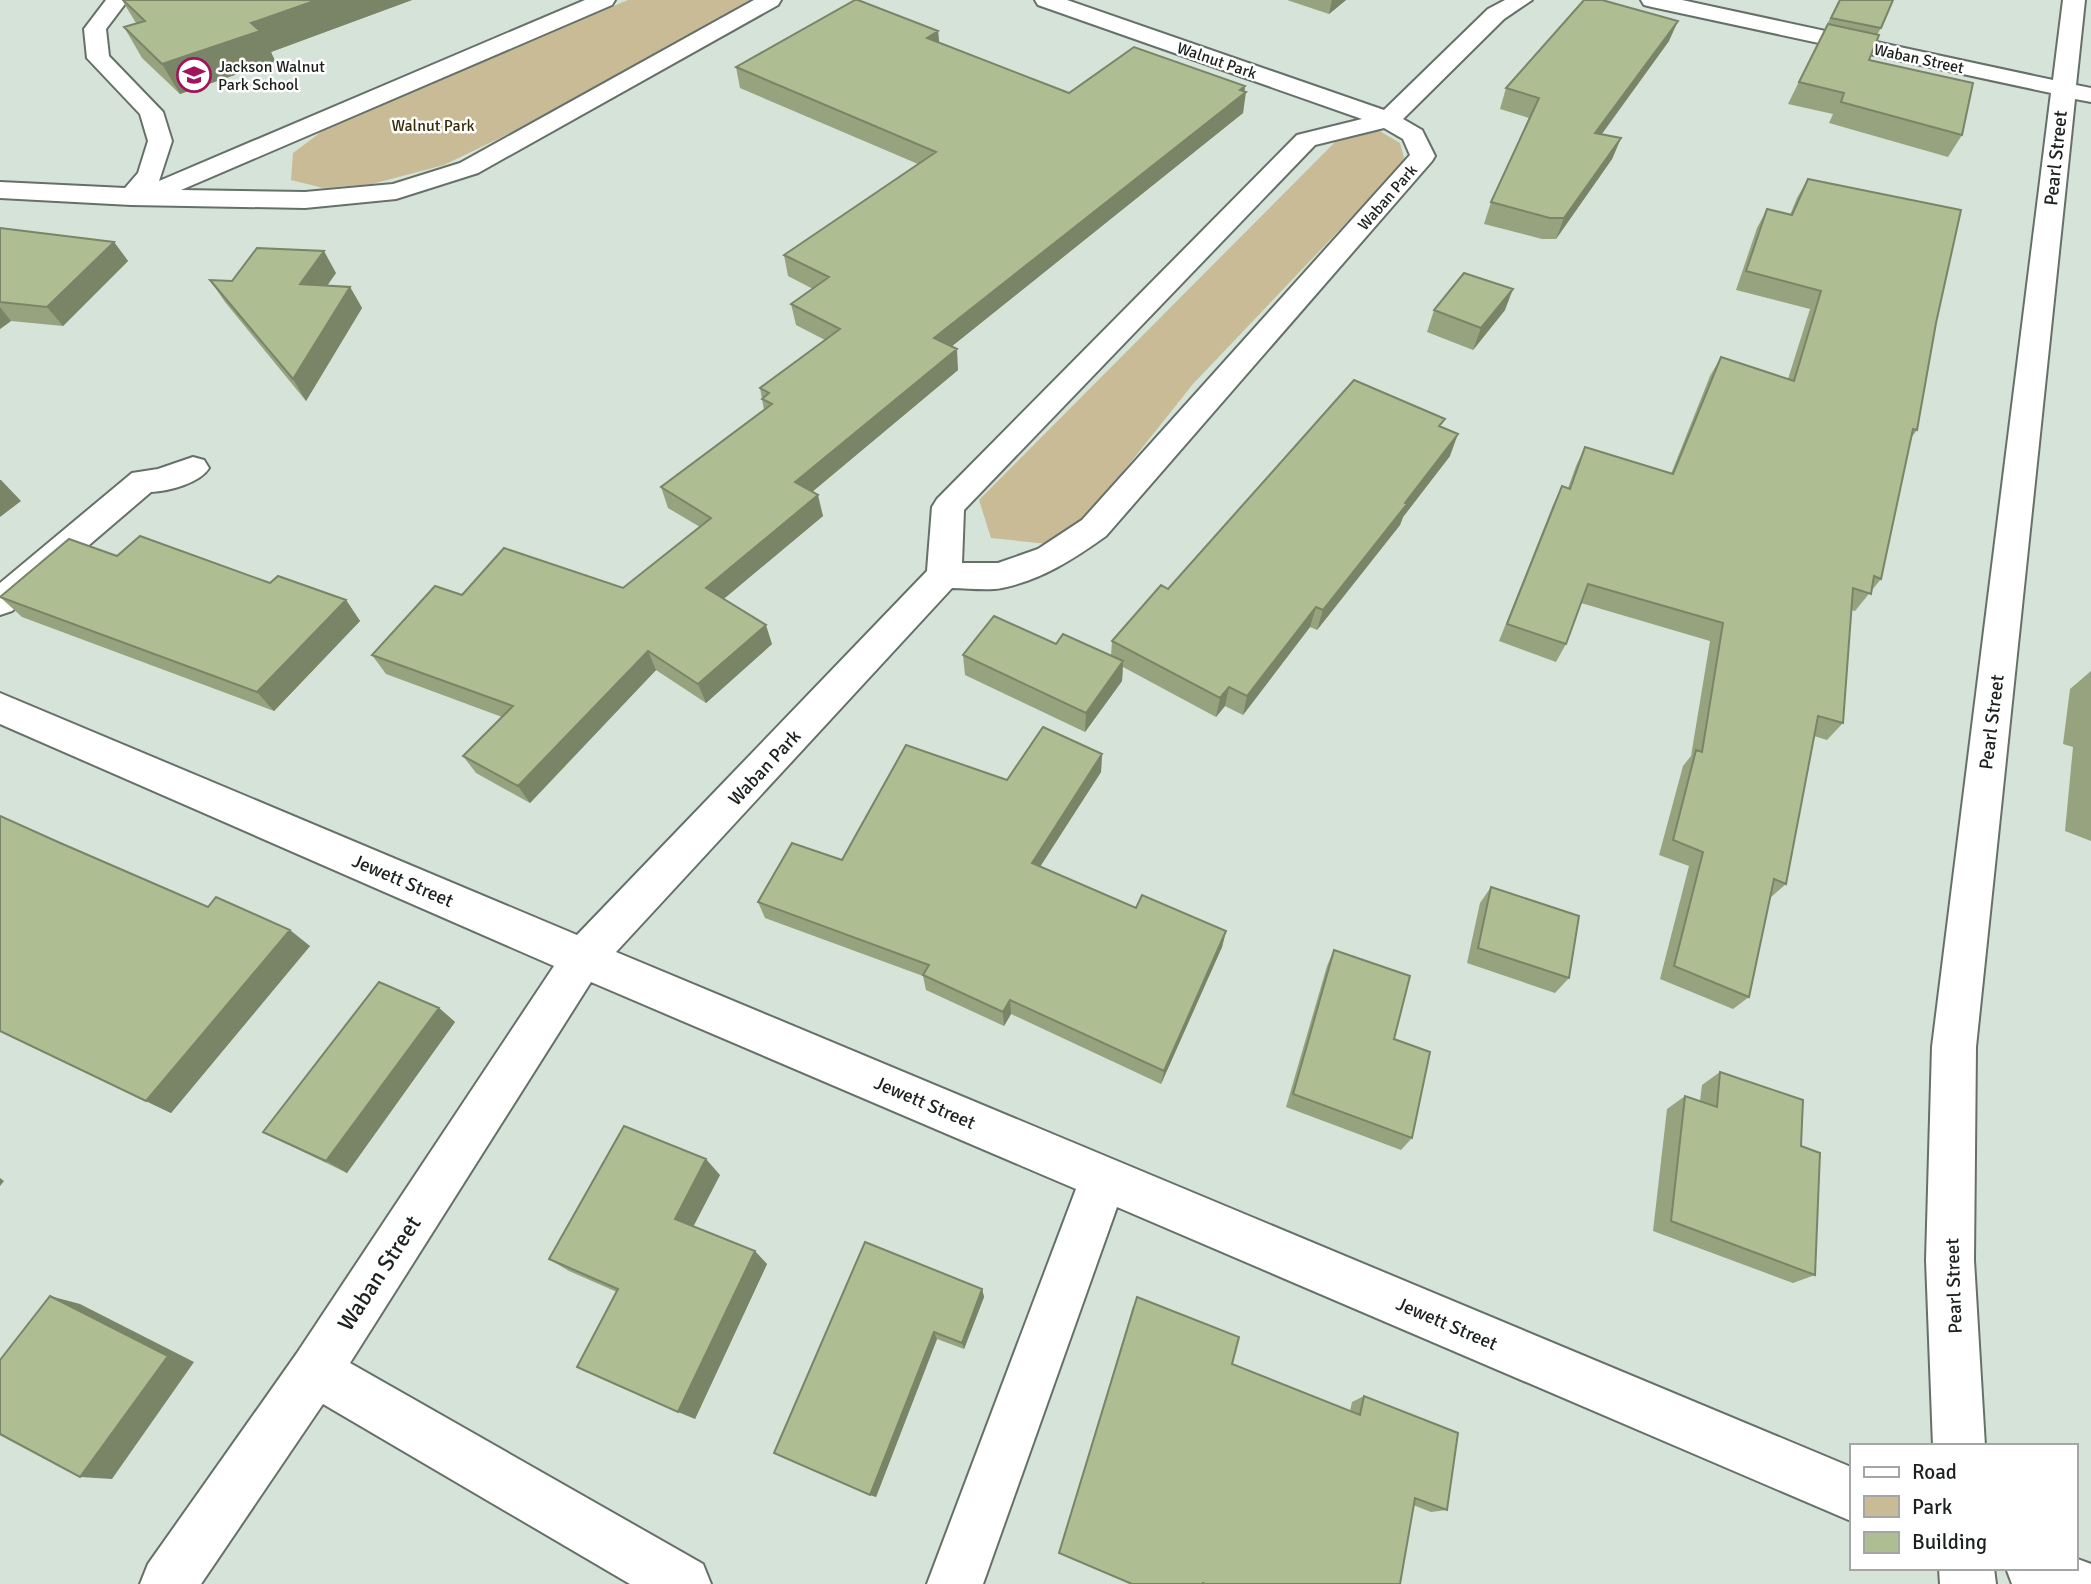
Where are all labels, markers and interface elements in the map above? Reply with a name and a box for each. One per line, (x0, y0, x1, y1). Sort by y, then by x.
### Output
street label: Walnut Park (1174, 38, 1259, 84)
street label: Waban Street (1872, 40, 1966, 78)
school or university icon: Jackson Walnut Park School (175, 56, 213, 94)
place label: Jackson Walnut Park School (218, 57, 325, 95)
street label: Pearl Street (2039, 109, 2073, 207)
park label: Walnut Park (391, 116, 475, 136)
street label: Waban Park (1354, 161, 1422, 235)
street label: Pearl Street (1974, 673, 2010, 771)
street label: Waban Park (723, 724, 806, 811)
street label: Jewett Street (348, 849, 457, 913)
street label: Jewett Street (870, 1071, 979, 1135)
street label: Waban Street (331, 1210, 427, 1336)
street label: Pearl Street (1940, 1237, 1968, 1334)
street label: Jewett Street (1392, 1292, 1501, 1356)
legend (1850, 1444, 2077, 1570)
text: Road (1912, 1459, 1957, 1485)
text: Park (1912, 1494, 1953, 1520)
text: Building (1912, 1529, 1987, 1555)

